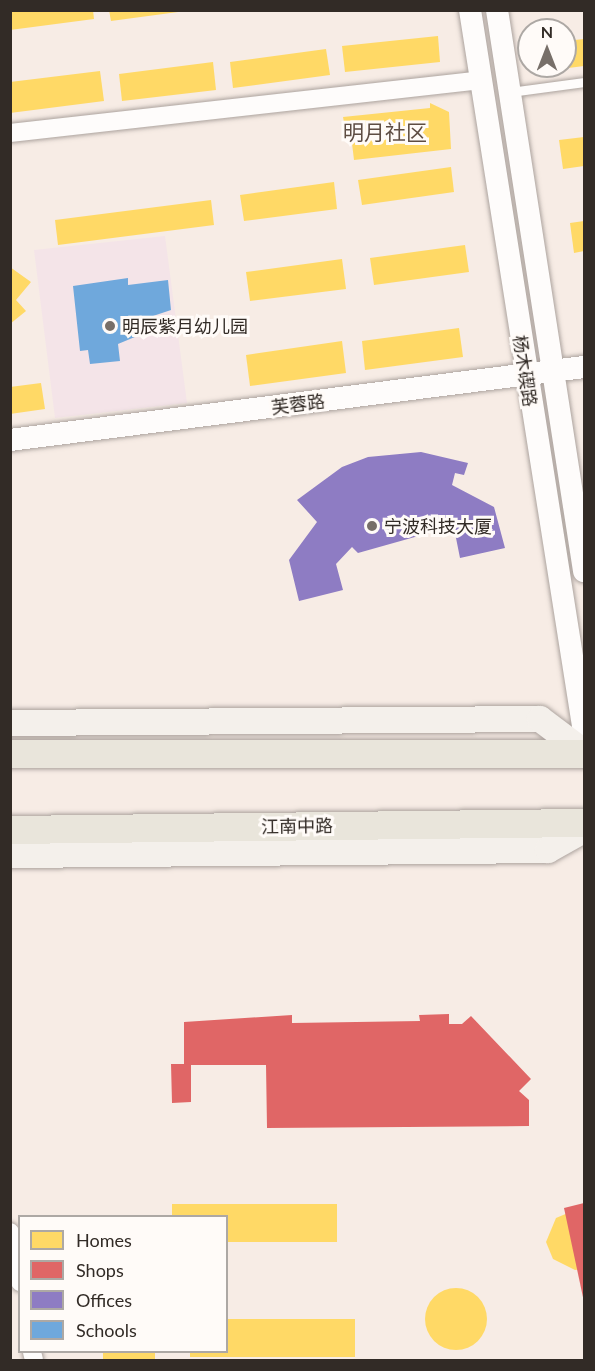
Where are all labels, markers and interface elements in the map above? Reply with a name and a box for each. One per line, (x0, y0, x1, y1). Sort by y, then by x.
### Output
north arrow (517, 18, 577, 78)
text: N (541, 22, 553, 41)
district label: 明月社区 (343, 119, 427, 145)
place label: 明辰紫月幼儿园 (122, 315, 248, 337)
marker: 明辰紫月幼儿园 (103, 319, 117, 333)
street label: 杨木碶路 (509, 334, 541, 408)
street label: 芙蓉路 (270, 390, 326, 418)
place label: 宁波科技大厦 (384, 515, 492, 537)
marker: 宁波科技大厦 (365, 519, 379, 533)
street label: 江南中路 (261, 815, 333, 837)
legend (18, 1215, 228, 1353)
text: Homes (76, 1229, 132, 1251)
text: Shops (76, 1259, 124, 1281)
text: Offices (76, 1289, 132, 1311)
text: Schools (76, 1319, 137, 1341)

